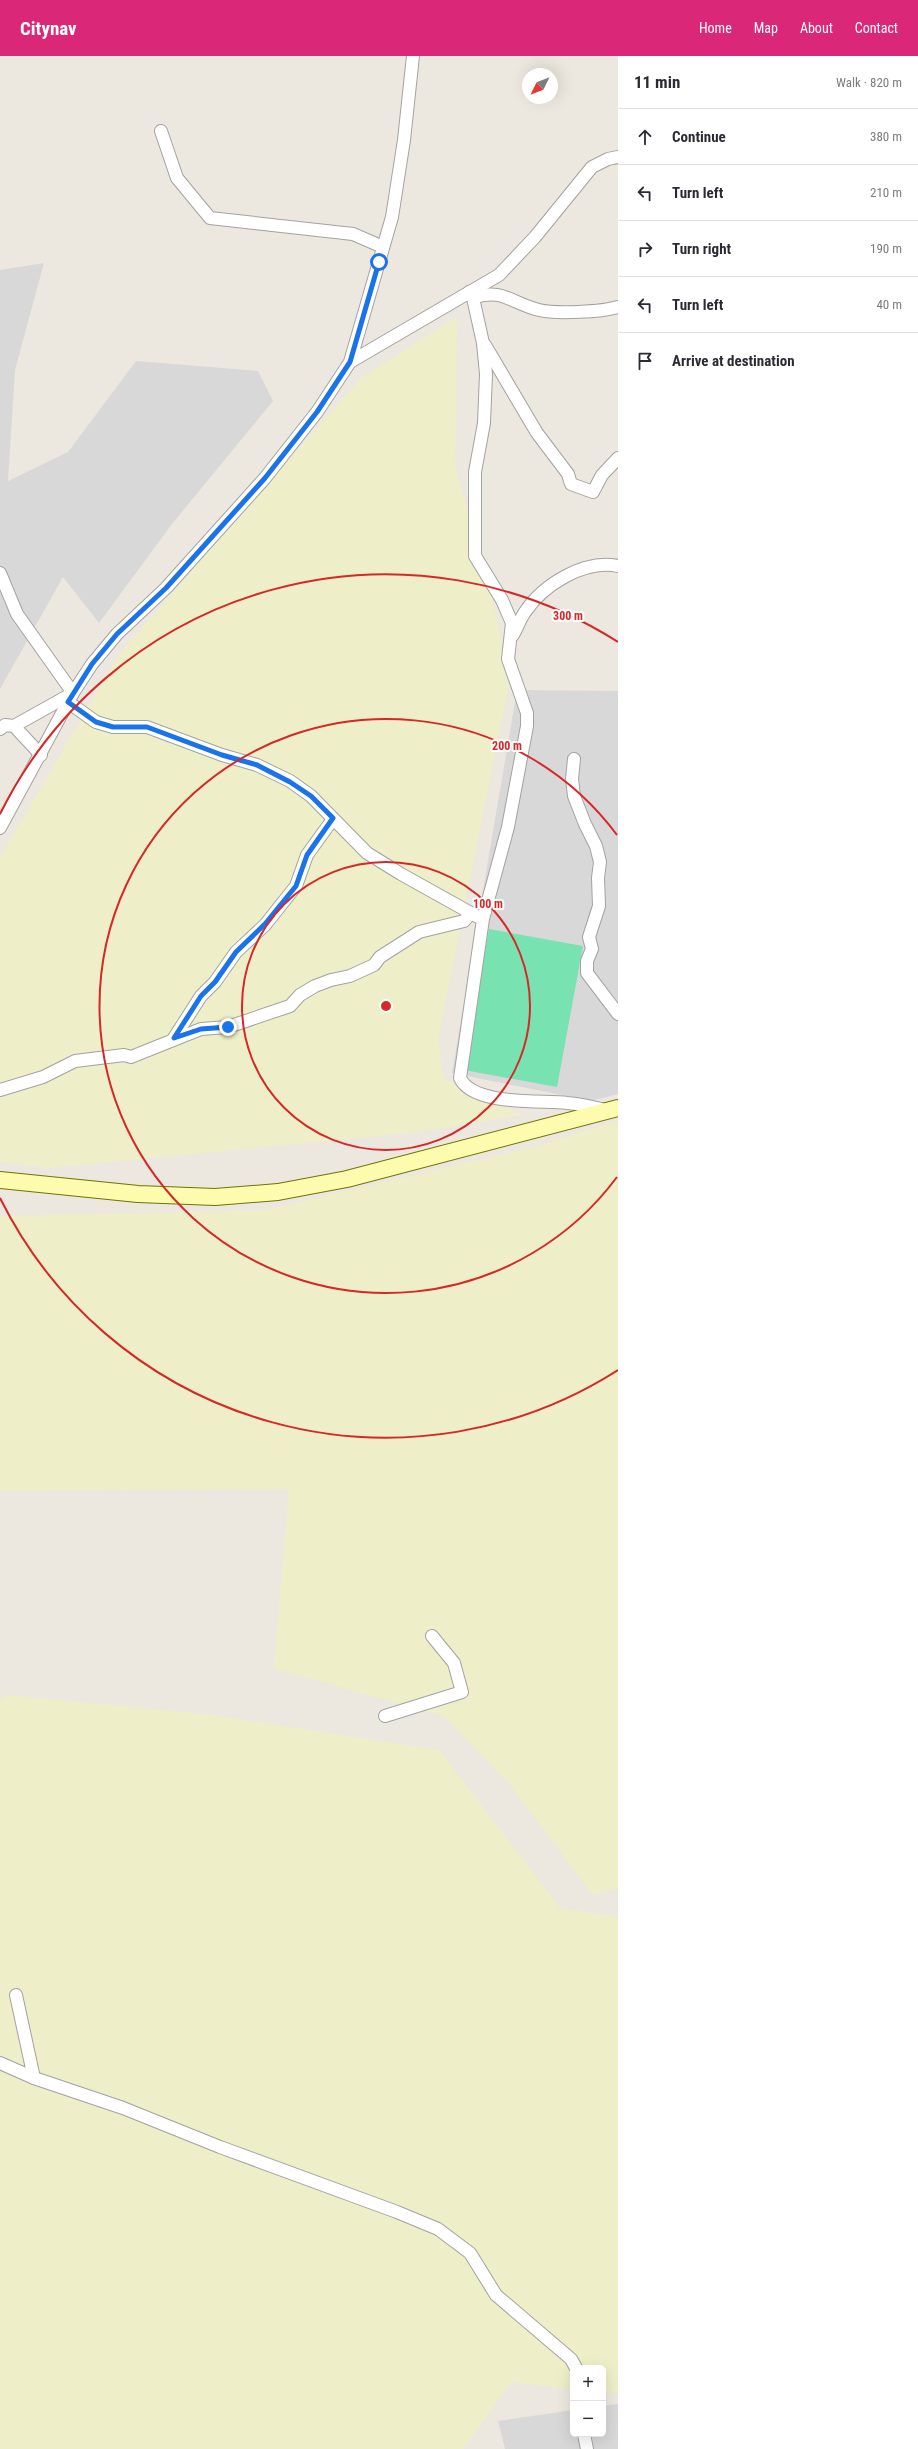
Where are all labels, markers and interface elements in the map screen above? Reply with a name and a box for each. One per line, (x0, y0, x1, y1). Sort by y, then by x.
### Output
text: Citynav (20, 17, 77, 40)
text: Home (699, 20, 732, 36)
text: Map (754, 20, 778, 36)
text: About (800, 20, 833, 36)
text: Contact (855, 20, 898, 36)
north arrow (522, 68, 558, 104)
text: 11 min (634, 72, 680, 92)
text: Walk · 820 m (836, 75, 902, 90)
icon: ahead (634, 126, 656, 148)
text: Continue (672, 128, 726, 146)
text: 380 m (870, 129, 902, 144)
icon: left (634, 182, 656, 204)
text: Turn left (672, 184, 723, 202)
text: 210 m (870, 185, 902, 200)
icon: right (634, 238, 656, 260)
text: Turn right (672, 240, 731, 258)
text: 190 m (870, 241, 902, 256)
route start (370, 253, 388, 271)
icon: left (634, 294, 656, 316)
text: Turn left (672, 296, 723, 314)
text: 40 m (876, 297, 902, 312)
icon: arrive (634, 350, 656, 372)
text: Arrive at destination (672, 352, 795, 370)
text: 300 m (553, 609, 583, 623)
text: 200 m (492, 739, 522, 753)
text: 100 m (473, 897, 503, 911)
centre of rings (379, 999, 393, 1013)
route end (219, 1018, 237, 1036)
map controls (570, 2365, 606, 2437)
button: + (570, 2365, 606, 2401)
button: − (570, 2401, 606, 2437)

